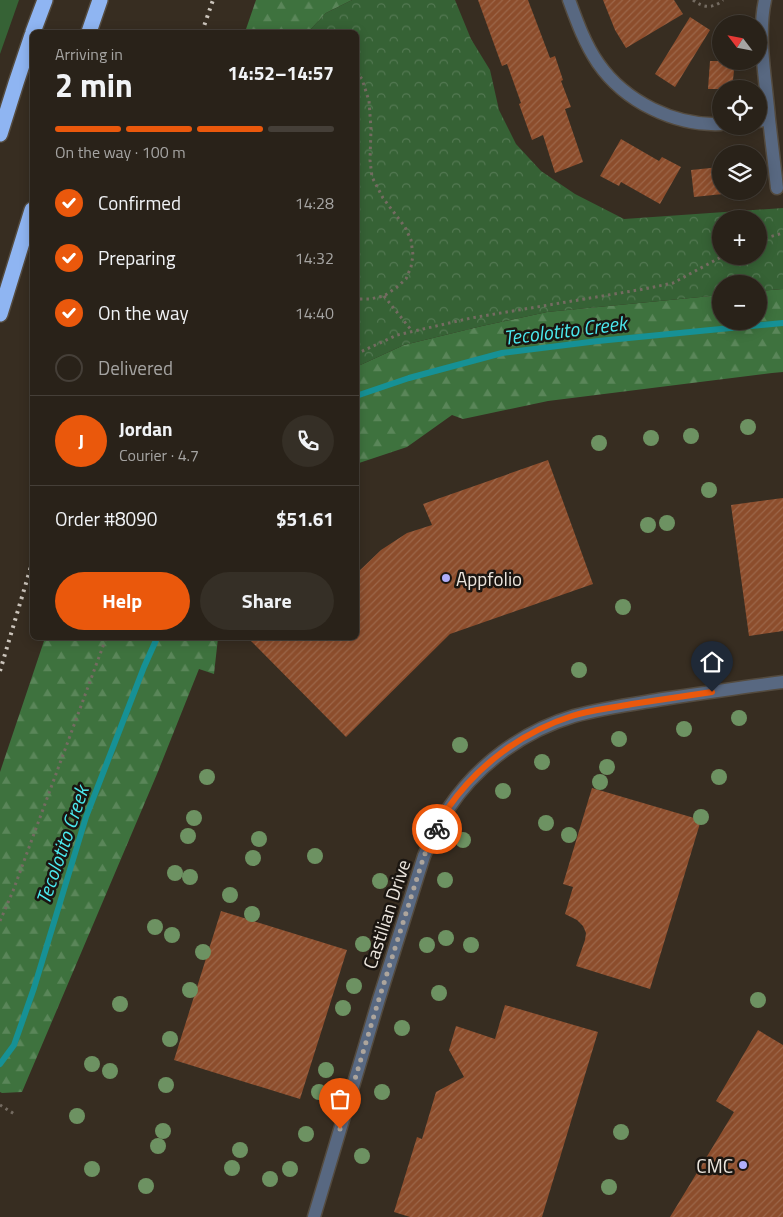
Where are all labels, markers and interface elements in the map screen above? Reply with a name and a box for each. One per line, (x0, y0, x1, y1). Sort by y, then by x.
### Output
north arrow (712, 15, 768, 70)
map controls (712, 15, 767, 330)
text: Arriving in (55, 42, 123, 66)
text: 14:52–14:57 (227, 58, 334, 87)
text: 2 min (55, 61, 133, 109)
button: locate (712, 80, 767, 135)
text: On the way · 100 m (55, 140, 186, 164)
button: layers (712, 145, 767, 200)
text: Confirmed (98, 188, 181, 217)
icon: check (55, 189, 83, 217)
text: 14:28 (295, 191, 334, 215)
button: + (712, 210, 767, 265)
text: Preparing (98, 243, 175, 272)
icon: check (55, 244, 83, 272)
text: 14:32 (295, 246, 334, 270)
button: − (712, 275, 767, 330)
text: On the way (98, 298, 189, 327)
icon: check (55, 299, 83, 327)
text: 14:40 (295, 301, 334, 325)
water label: Tecolotito Creek (502, 307, 630, 353)
text: Delivered (98, 353, 173, 382)
text: Jordan (119, 414, 172, 443)
button: phone (282, 415, 334, 467)
text: J (78, 426, 84, 455)
text: Courier · 4.7 (119, 443, 199, 467)
text: Order #8090 (55, 504, 157, 533)
text: $51.61 (276, 504, 334, 533)
place label: Appfolio (456, 564, 522, 593)
button: Help (55, 572, 190, 630)
button: Share (200, 572, 334, 630)
marker: Appfolio (440, 572, 452, 584)
pin (691, 641, 733, 692)
icon: home (698, 648, 726, 676)
water label: Tecolotito Creek (27, 780, 97, 908)
courier (412, 804, 462, 854)
icon: bike (423, 815, 451, 843)
street label: Castilian Drive (355, 856, 417, 972)
pin (319, 1078, 361, 1129)
icon: bag (326, 1085, 354, 1113)
place label: CMC (696, 1151, 733, 1180)
marker: CMC (737, 1159, 749, 1171)

